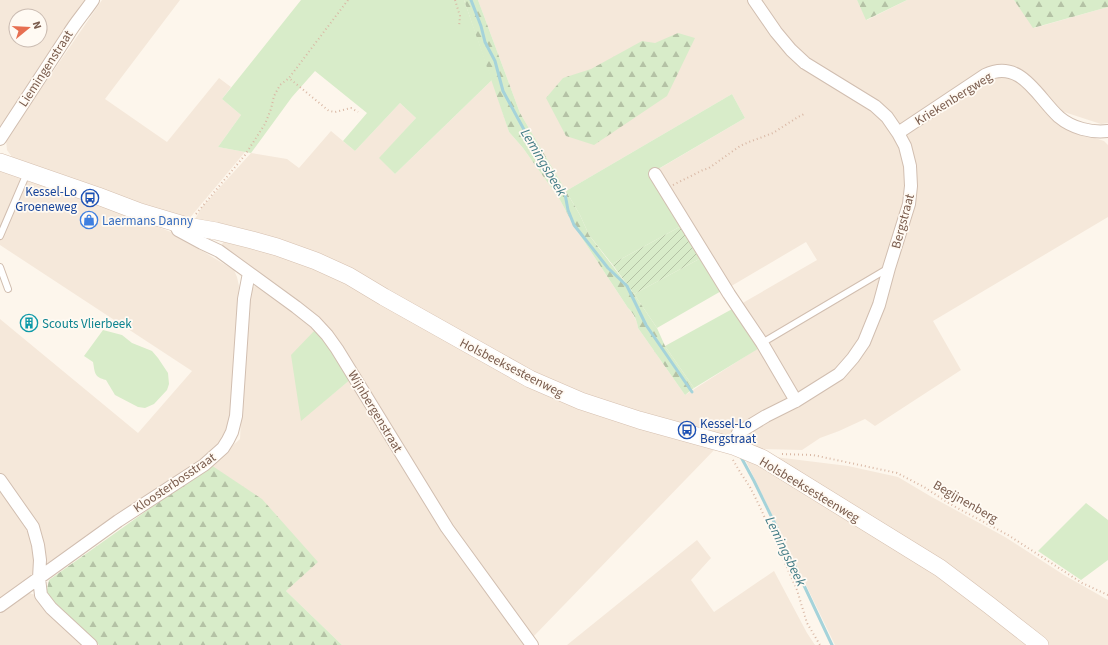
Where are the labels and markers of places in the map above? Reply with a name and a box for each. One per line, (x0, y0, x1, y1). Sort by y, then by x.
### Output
place label: Kessel-Lo Groeneweg (15, 183, 77, 216)
bus stop icon: Kessel-Lo Groeneweg (80, 188, 100, 208)
shop icon: Laermans Danny (79, 210, 99, 230)
place label: Laermans Danny (102, 212, 193, 230)
building icon: Scouts Vlierbeek (19, 313, 39, 333)
place label: Scouts Vlierbeek (42, 315, 132, 333)
place label: Kessel-Lo Bergstraat (700, 415, 757, 448)
bus stop icon: Kessel-Lo Bergstraat (677, 420, 697, 440)

